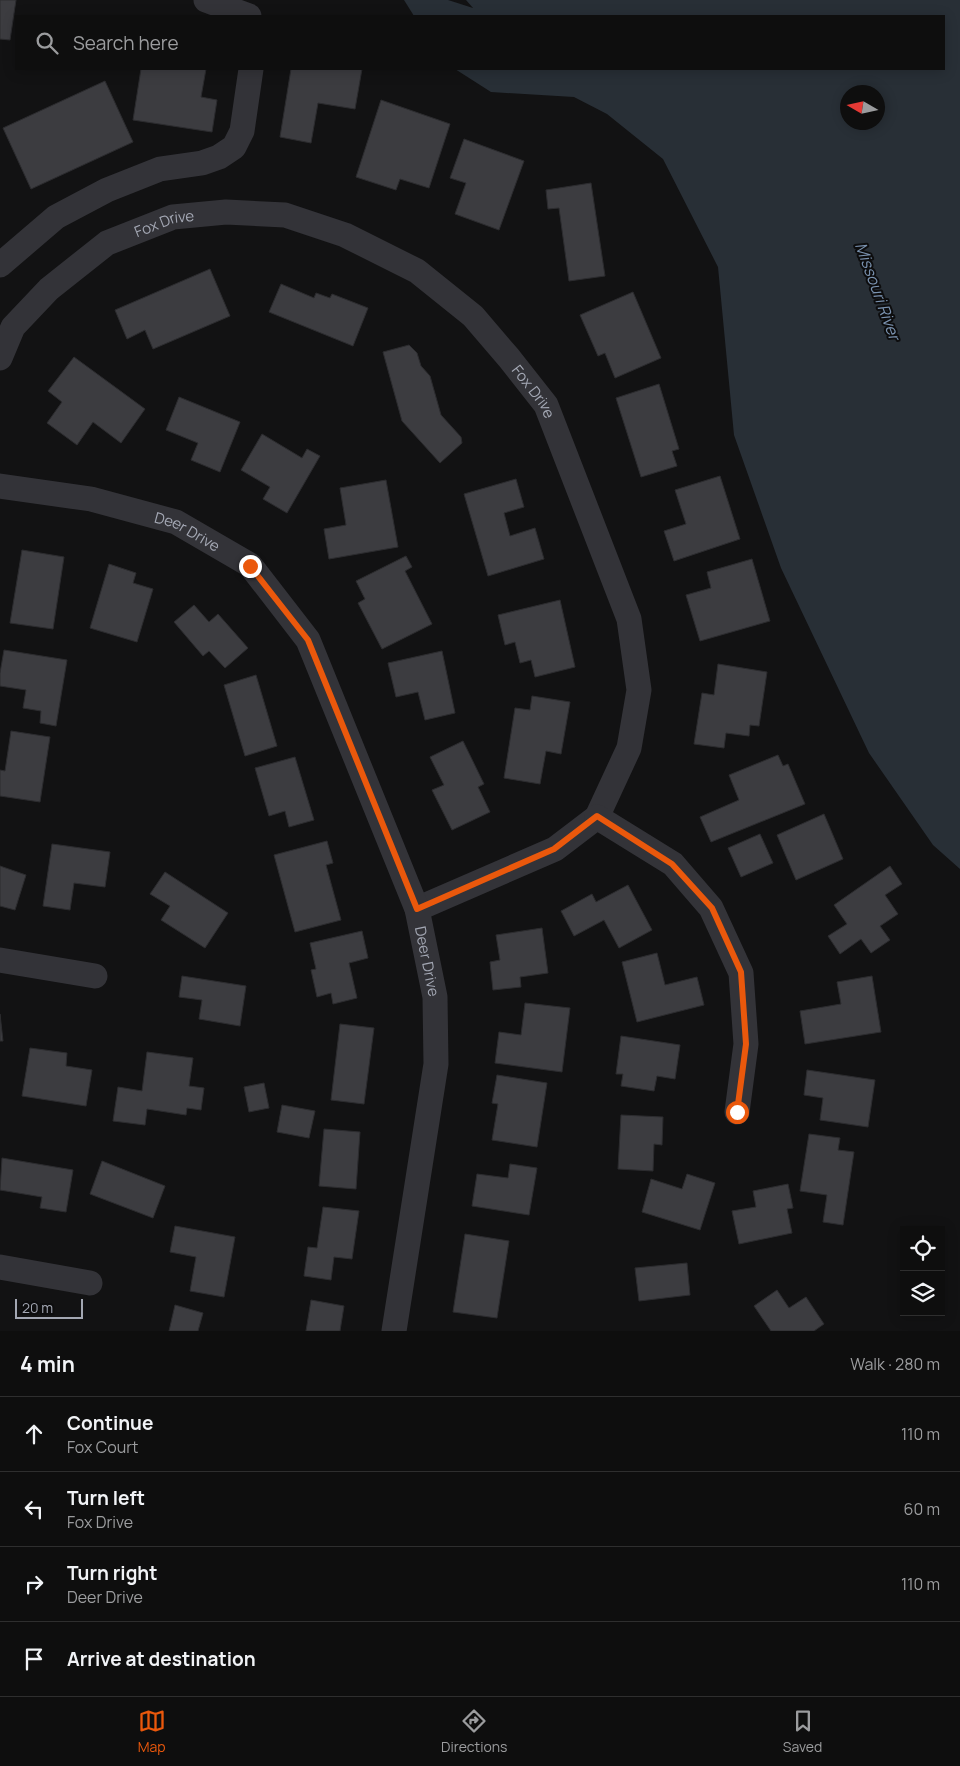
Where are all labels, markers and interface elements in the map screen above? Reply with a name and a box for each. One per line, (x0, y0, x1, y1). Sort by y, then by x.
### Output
search box (15, 15, 945, 70)
icon: search (33, 29, 61, 57)
text: Search here (73, 30, 179, 56)
north arrow (840, 85, 885, 130)
street label: Fox Drive (131, 205, 195, 242)
water label: Missouri River (850, 239, 907, 345)
street label: Fox Drive (507, 360, 561, 421)
street label: Deer Drive (152, 506, 224, 556)
route end (239, 555, 262, 578)
street label: Deer Drive (410, 924, 445, 998)
route start (726, 1101, 749, 1124)
map controls (900, 1226, 945, 1316)
button: locate (900, 1226, 945, 1271)
button: layers (900, 1271, 945, 1316)
scale bar (15, 1296, 82, 1319)
text: 20 m (22, 1298, 53, 1317)
text: 4 min (20, 1350, 75, 1378)
text: Walk · 280 m (850, 1353, 940, 1375)
text: Continue (67, 1410, 153, 1436)
icon: ahead (20, 1420, 48, 1448)
text: 110 m (901, 1423, 940, 1445)
text: Fox Court (67, 1436, 138, 1458)
text: Turn left (67, 1485, 145, 1511)
icon: left (20, 1495, 48, 1523)
text: 60 m (904, 1498, 940, 1520)
text: Fox Drive (67, 1511, 133, 1533)
text: Turn right (67, 1560, 157, 1586)
icon: right (20, 1570, 48, 1598)
text: 110 m (901, 1573, 940, 1595)
text: Deer Drive (67, 1586, 143, 1608)
icon: arrive (20, 1645, 48, 1673)
text: Arrive at destination (67, 1646, 256, 1672)
tab: Map (138, 1707, 166, 1756)
tab: Directions (441, 1707, 507, 1756)
tab: Saved (783, 1707, 822, 1756)

